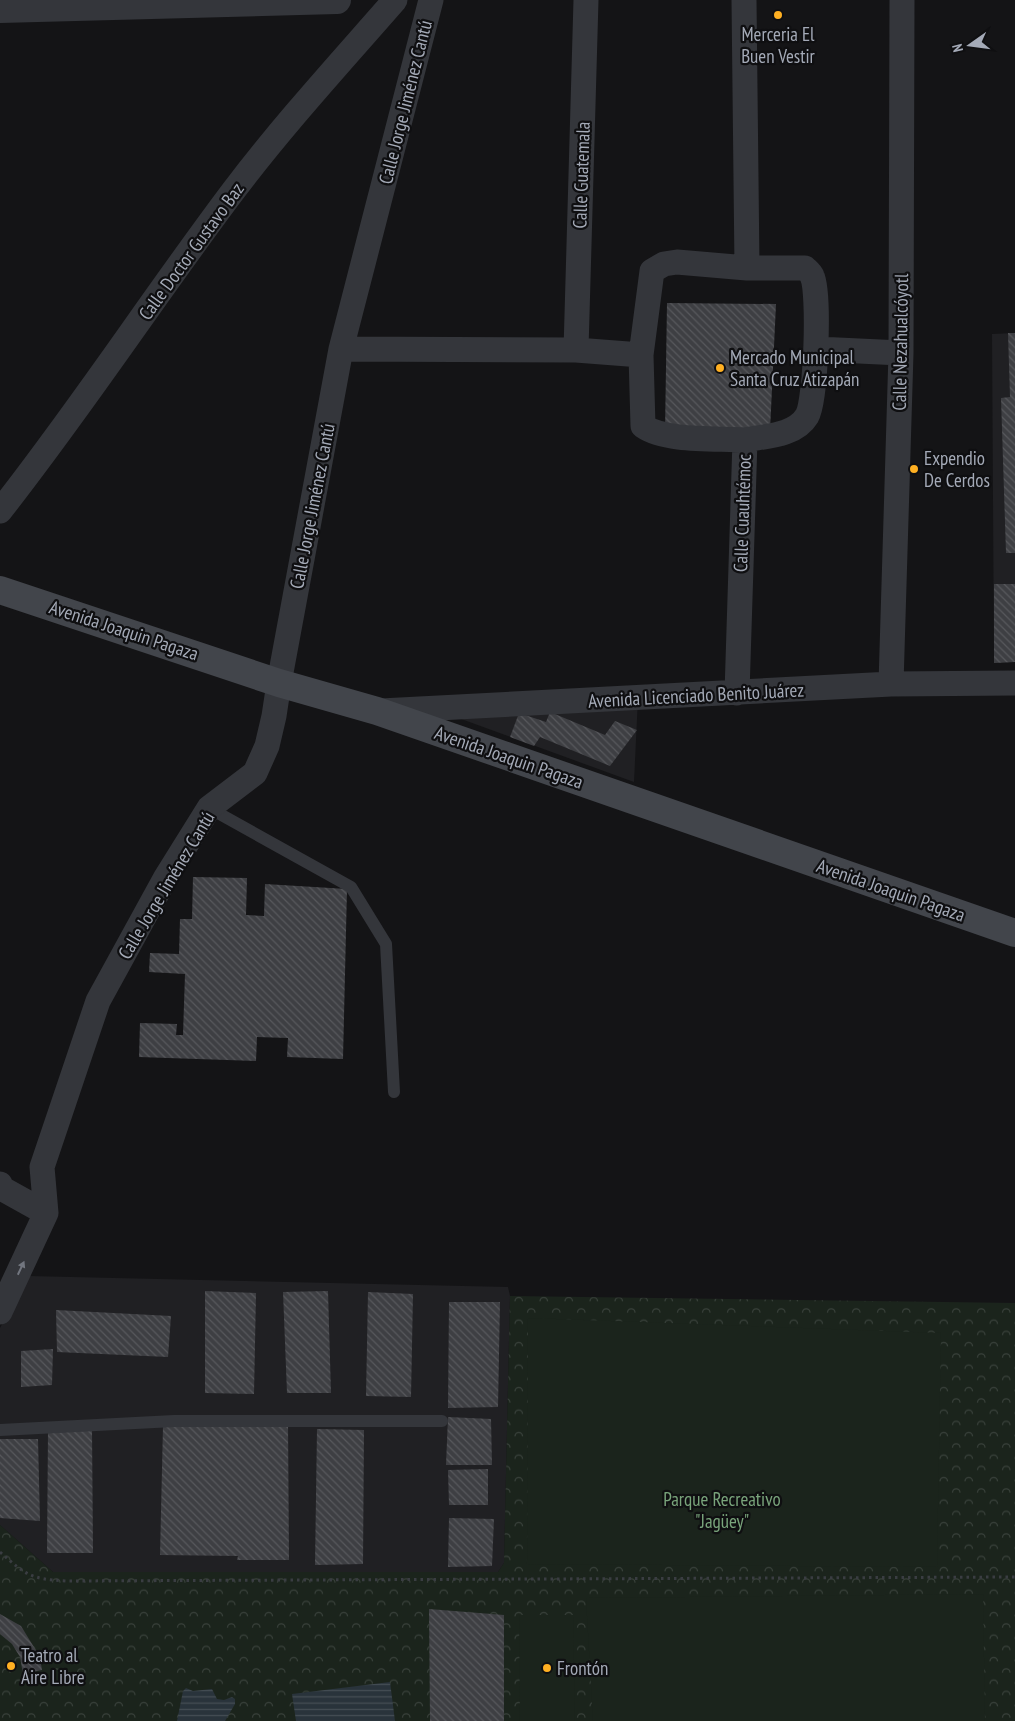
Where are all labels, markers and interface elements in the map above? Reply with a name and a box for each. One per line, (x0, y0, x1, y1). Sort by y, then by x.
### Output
marker: Merceria El Buen Vestir (772, 9, 784, 21)
street label: Calle Jorge Jiménez Cantú (373, 18, 437, 186)
north arrow (945, 20, 995, 70)
place label: Merceria El Buen Vestir (741, 22, 816, 68)
text: N (948, 42, 967, 54)
street label: Calle Guatemala (567, 121, 595, 229)
street label: Calle Doctor Gustavo Baz (133, 177, 249, 324)
street label: Calle Nezahualcóyotl (887, 273, 913, 411)
place label: Mercado Municipal Santa Cruz Atizapán (730, 345, 859, 391)
marker: Mercado Municipal Santa Cruz Atizapán (714, 362, 726, 374)
street label: Calle Jorge Jiménez Cantú (284, 421, 340, 591)
place label: Expendio De Cerdos (924, 446, 990, 492)
street label: Calle Cuauhtémoc (728, 453, 756, 572)
marker: Expendio De Cerdos (908, 463, 920, 475)
street label: Avenida Joaquin Pagaza (46, 595, 202, 665)
street label: Avenida Licenciado Benito Juárez (587, 677, 805, 713)
street label: Avenida Joaquin Pagaza (432, 720, 586, 794)
street label: Calle Jorge Jiménez Cantú (112, 807, 220, 963)
street label: Avenida Joaquin Pagaza (814, 853, 968, 927)
one-way arrow (16, 1260, 25, 1275)
park label: Parque Recreativo "Jagüey" (663, 1487, 781, 1533)
place label: Teatro al Aire Libre (21, 1643, 85, 1689)
place label: Frontón (557, 1656, 608, 1680)
marker: Teatro al Aire Libre (5, 1660, 17, 1672)
marker: Frontón (541, 1662, 553, 1674)

